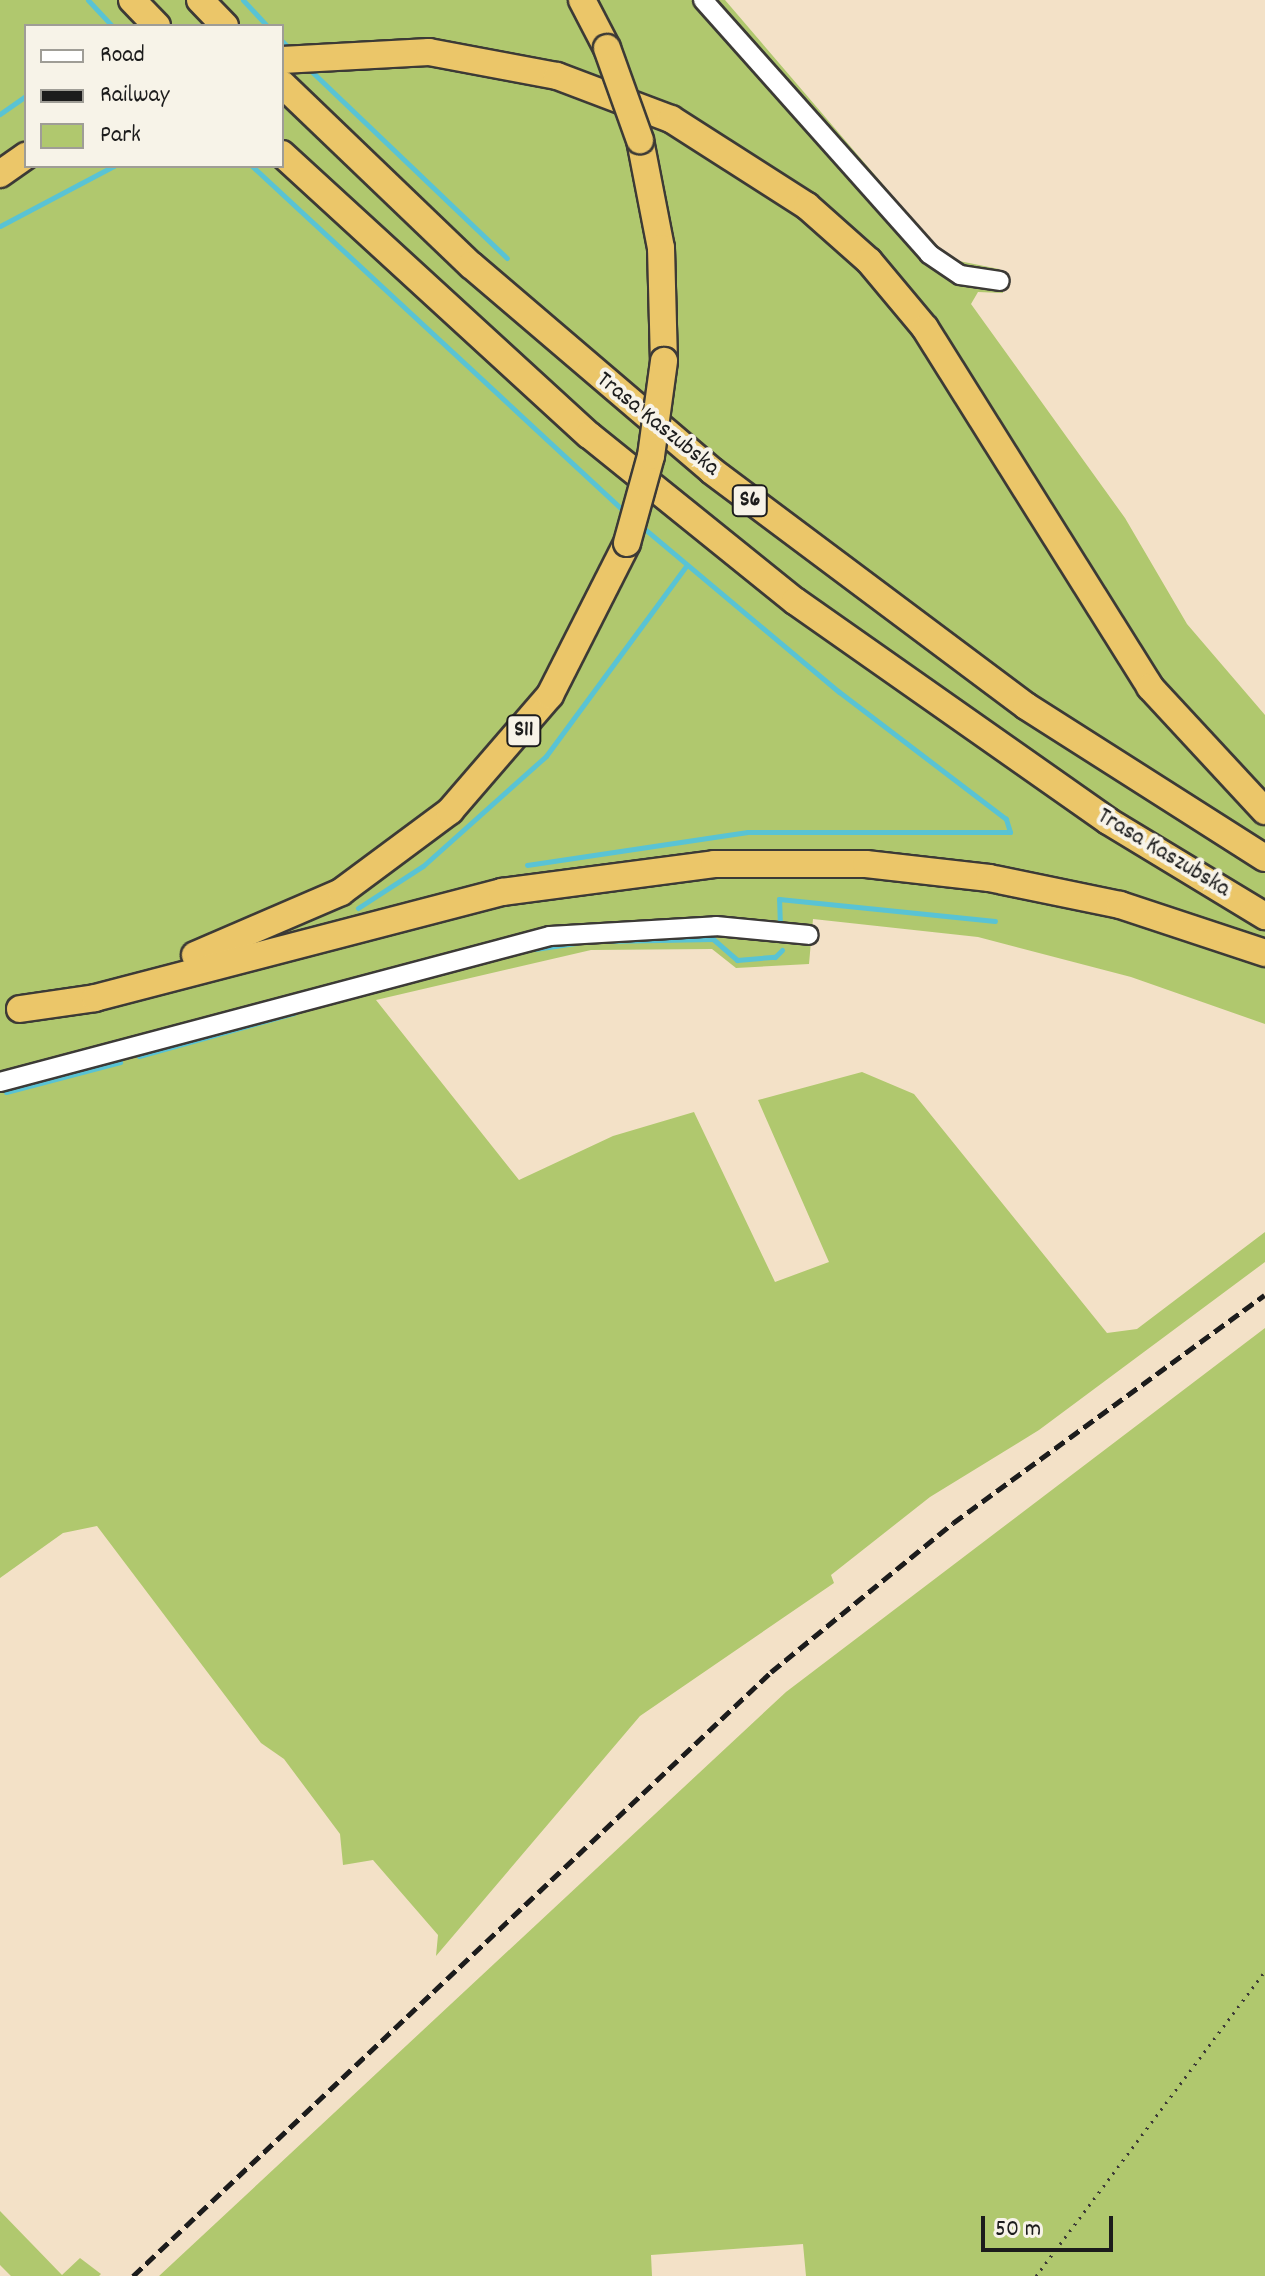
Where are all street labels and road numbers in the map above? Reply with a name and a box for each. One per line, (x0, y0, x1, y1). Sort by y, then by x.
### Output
street label: Trasa Kaszubska (590, 367, 724, 483)
road number: S6 (730, 483, 770, 519)
road number: S11 (506, 713, 542, 749)
street label: Trasa Kaszubska (1091, 803, 1235, 905)

